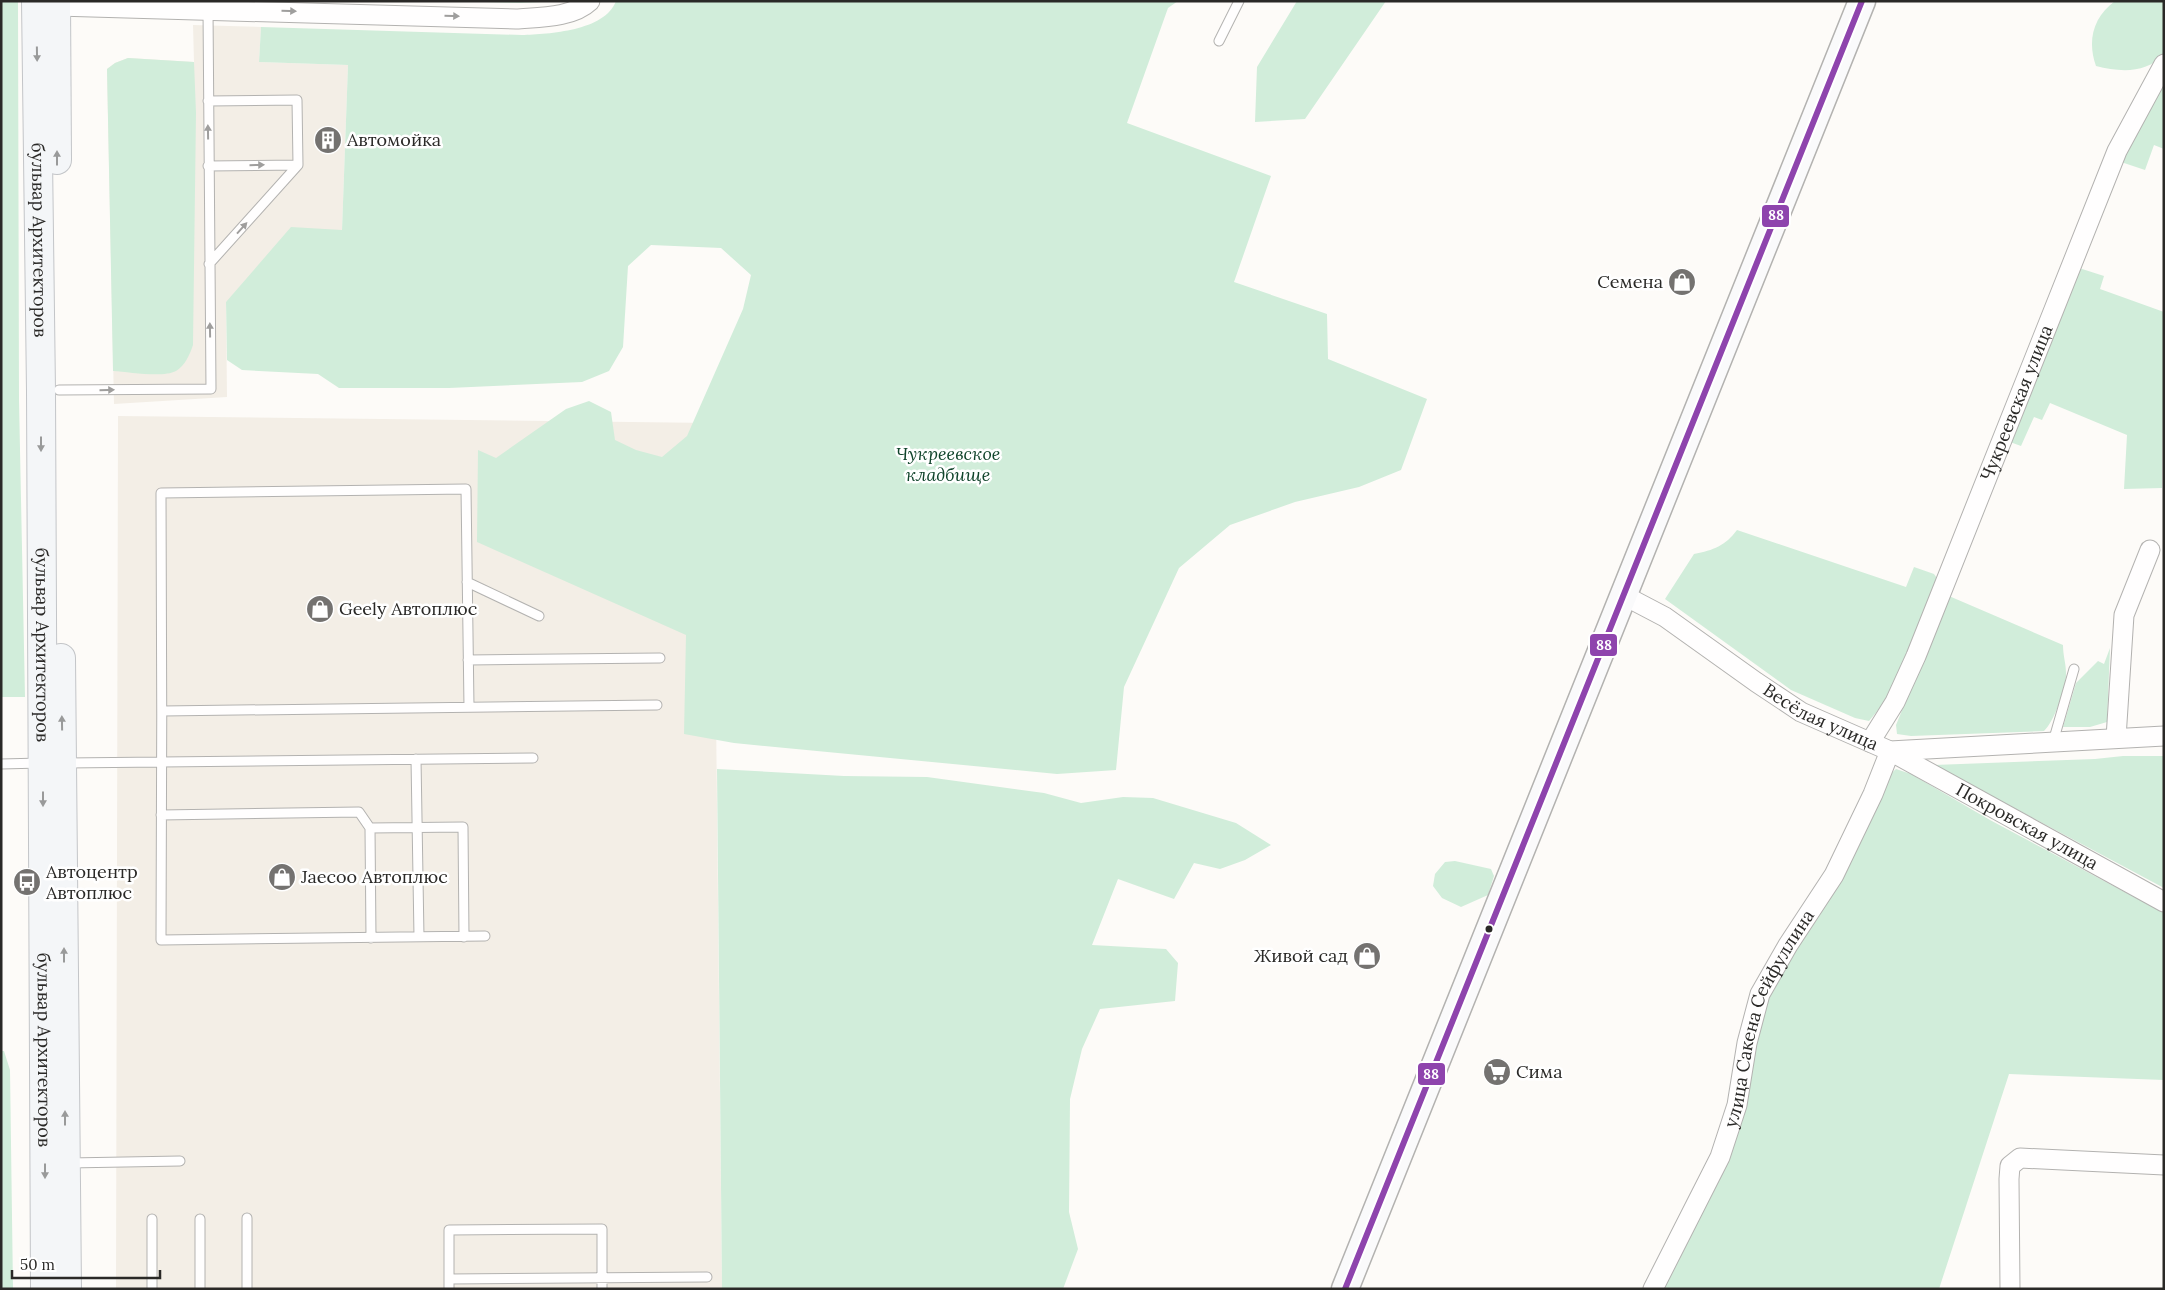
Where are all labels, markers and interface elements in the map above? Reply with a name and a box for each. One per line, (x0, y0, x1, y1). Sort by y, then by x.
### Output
one-way arrow (282, 7, 298, 15)
one-way arrow (444, 13, 460, 21)
one-way arrow (33, 46, 41, 62)
one-way arrow (204, 124, 212, 140)
building icon: Автомойка (313, 125, 343, 155)
place label: Автомойка (346, 128, 441, 151)
street label: бульвар Архитекторов (27, 143, 52, 337)
one-way arrow (53, 149, 61, 165)
one-way arrow (249, 161, 265, 169)
line badge: 88 (1761, 204, 1790, 228)
text: 88 (1768, 206, 1784, 224)
one-way arrow (236, 222, 248, 234)
shop icon: Семена (1667, 267, 1697, 297)
place label: Семена (1597, 270, 1663, 293)
one-way arrow (206, 321, 214, 337)
street label: Чукреевская улица (1975, 321, 2058, 484)
one-way arrow (100, 386, 116, 394)
one-way arrow (37, 436, 45, 452)
park label: Чукреевское кладбище (896, 442, 1000, 486)
street label: бульвар Архитекторов (31, 548, 55, 742)
shop icon: Geely Автоплюс (305, 594, 335, 624)
place label: Geely Автоплюс (339, 597, 477, 620)
line badge: 88 (1589, 633, 1618, 657)
text: 88 (1596, 636, 1612, 654)
street label: Весёлая улица (1759, 678, 1882, 755)
one-way arrow (58, 714, 66, 730)
street label: Покровская улица (1952, 778, 2102, 875)
one-way arrow (39, 791, 47, 807)
place label: Автоцентр Автоплюс (45, 860, 138, 904)
shop icon: Jaecoo Автоплюс (267, 862, 297, 892)
place label: Jaecoo Автоплюс (300, 865, 448, 888)
bus stop icon: Автоцентр Автоплюс (12, 867, 42, 897)
street label: улица Сакена Сейфуллина (1718, 905, 1819, 1131)
unlabelled marker (1484, 924, 1494, 934)
shop icon: Живой сад (1352, 941, 1382, 971)
place label: Живой сад (1254, 944, 1348, 967)
one-way arrow (60, 947, 68, 963)
street label: бульвар Архитекторов (33, 953, 56, 1147)
supermarket icon: Сима (1482, 1057, 1512, 1087)
place label: Сима (1516, 1060, 1562, 1083)
line badge: 88 (1417, 1062, 1446, 1086)
text: 88 (1423, 1065, 1439, 1083)
one-way arrow (61, 1109, 69, 1125)
one-way arrow (41, 1163, 49, 1179)
scale bar (12, 1248, 160, 1280)
text: 50 m (20, 1255, 55, 1274)

